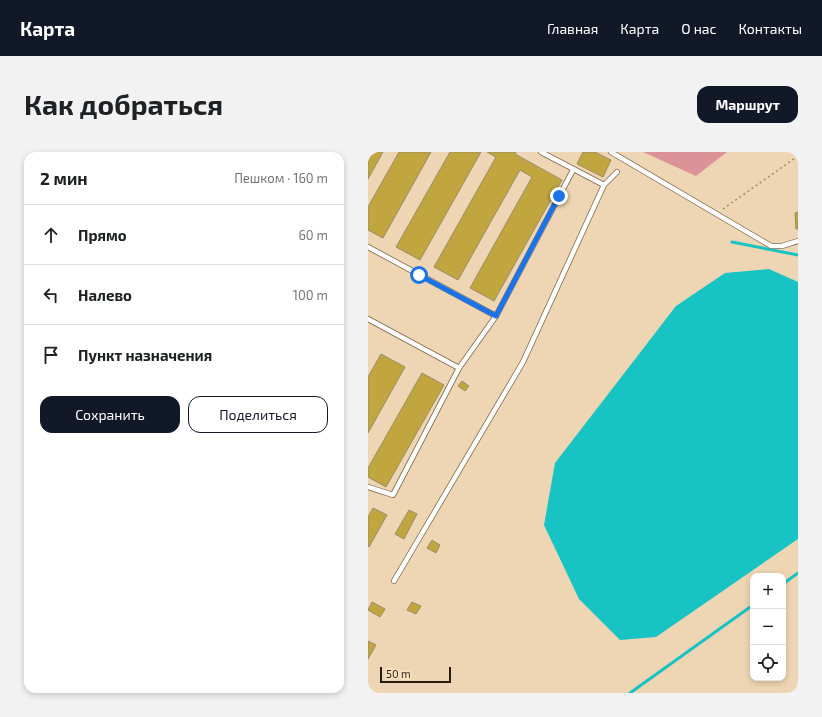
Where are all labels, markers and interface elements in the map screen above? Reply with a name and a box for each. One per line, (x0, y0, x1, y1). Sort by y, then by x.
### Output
text: Карта (20, 17, 75, 40)
text: Главная (547, 20, 598, 37)
text: Карта (620, 20, 659, 37)
text: О нас (681, 20, 717, 37)
text: Контакты (739, 20, 802, 37)
button: Маршрут (697, 86, 798, 123)
text: Как добраться (24, 87, 223, 121)
text: 2 мин (40, 168, 88, 188)
text: Пешком · 160 m (234, 170, 328, 186)
route end (550, 187, 568, 205)
icon: ahead (40, 224, 62, 246)
text: Прямо (78, 226, 127, 244)
text: 60 m (298, 227, 328, 243)
route start (410, 266, 428, 284)
icon: left (40, 284, 62, 306)
text: Налево (78, 286, 132, 304)
text: 100 m (293, 287, 328, 303)
icon: arrive (40, 344, 62, 366)
text: Пункт назначения (78, 346, 212, 364)
button: Сохранить (40, 396, 180, 433)
button: Поделиться (188, 396, 328, 433)
map controls (750, 573, 786, 681)
button: + (750, 573, 786, 609)
button: − (750, 609, 786, 645)
button: locate (750, 645, 786, 681)
scale bar (380, 665, 451, 684)
text: 50 m (386, 667, 411, 680)

